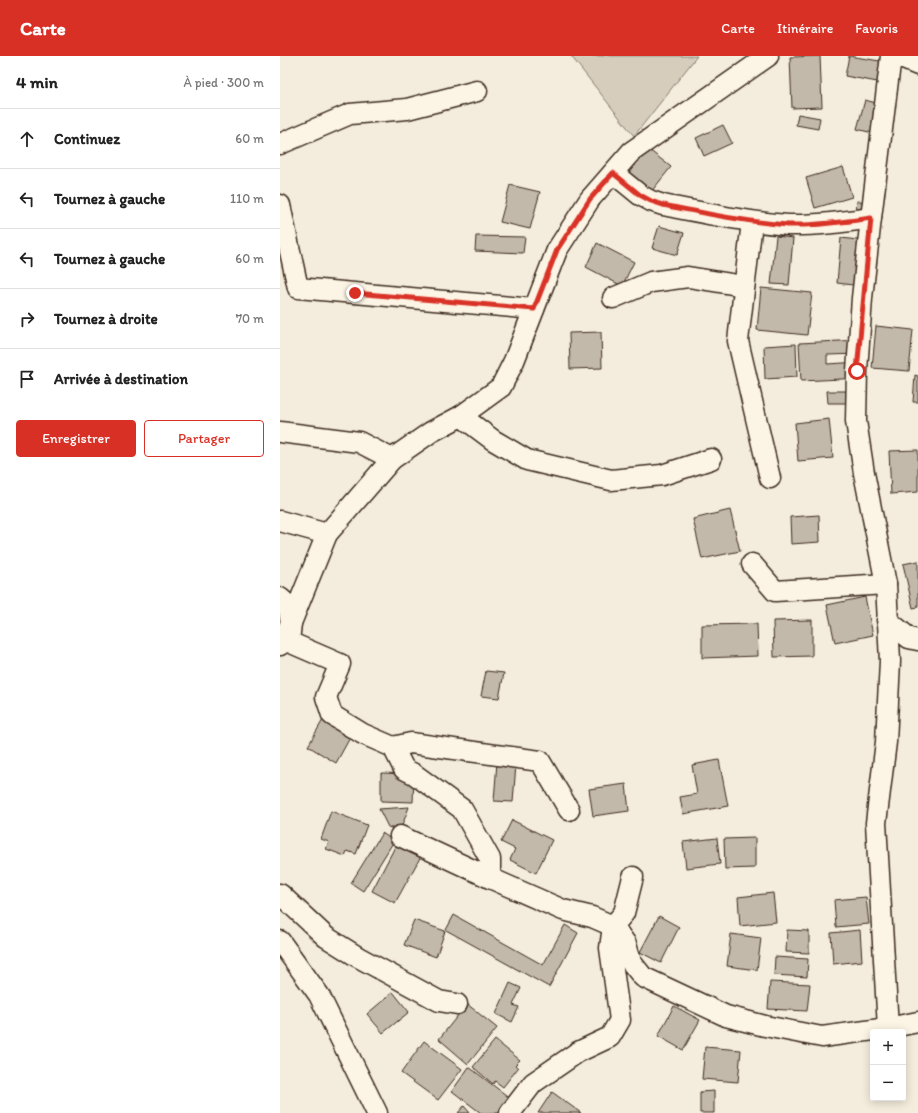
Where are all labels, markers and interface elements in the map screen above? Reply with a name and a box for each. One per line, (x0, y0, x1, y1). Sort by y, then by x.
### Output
text: Carte (20, 17, 66, 40)
text: Carte (721, 20, 755, 37)
text: Itinéraire (777, 20, 833, 37)
text: Favoris (855, 20, 898, 37)
text: 4 min (16, 72, 58, 92)
text: À pied · 300 m (183, 75, 264, 90)
icon: ahead (16, 128, 38, 150)
text: Continuez (54, 130, 120, 148)
text: 60 m (235, 131, 264, 146)
icon: left (16, 188, 38, 210)
text: Tournez à gauche (54, 190, 165, 208)
text: 110 m (230, 191, 264, 206)
icon: left (16, 248, 38, 270)
text: Tournez à gauche (54, 250, 165, 268)
text: 60 m (235, 251, 264, 266)
route end (346, 284, 364, 302)
icon: right (16, 308, 38, 330)
text: Tournez à droite (54, 310, 158, 328)
text: 70 m (236, 311, 264, 326)
route start (848, 362, 866, 380)
icon: arrive (16, 368, 38, 390)
text: Arrivée à destination (54, 370, 188, 388)
button: Enregistrer (16, 420, 136, 457)
button: Partager (144, 420, 264, 457)
map controls (870, 1029, 906, 1101)
button: + (870, 1029, 906, 1065)
button: − (870, 1065, 906, 1101)

